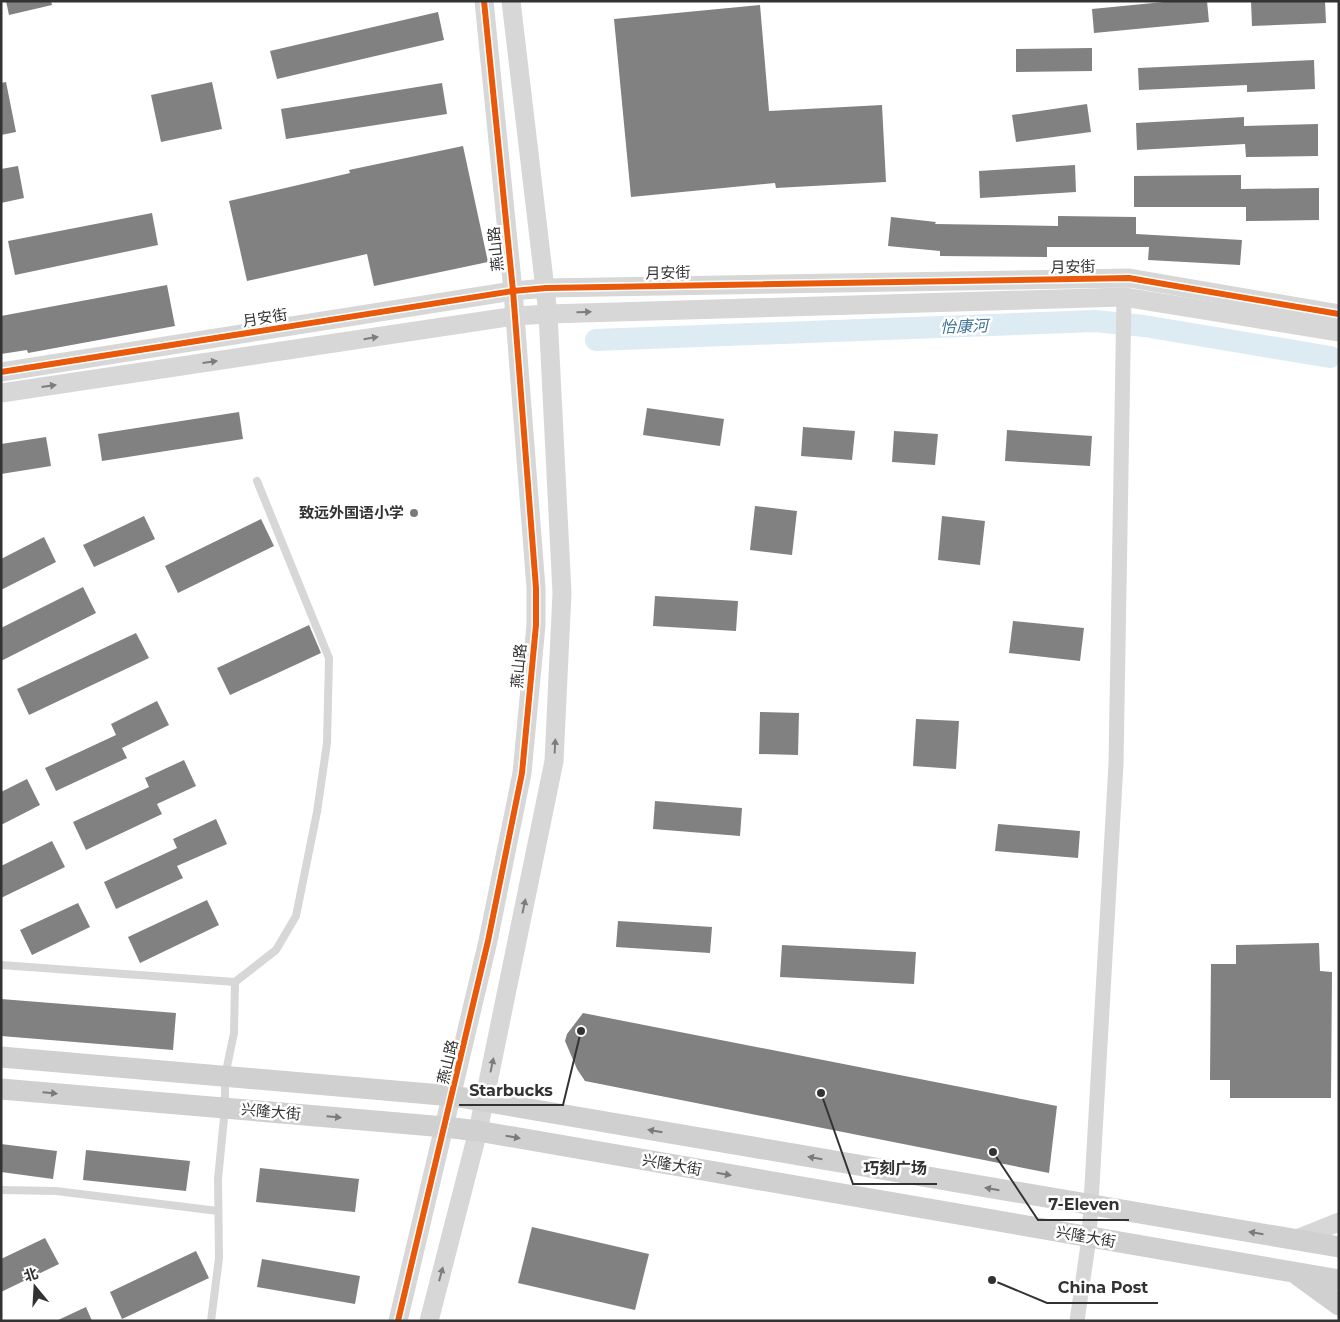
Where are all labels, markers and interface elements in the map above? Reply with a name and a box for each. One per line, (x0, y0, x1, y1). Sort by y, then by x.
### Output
street label: 燕山路 (484, 226, 507, 272)
street label: 月安街 (1050, 257, 1096, 276)
street label: 月安街 (645, 263, 691, 282)
street label: 月安街 (241, 305, 289, 330)
one-way arrow (576, 308, 592, 316)
water label: 怡康河 (940, 316, 991, 337)
one-way arrow (363, 334, 379, 342)
one-way arrow (203, 358, 219, 366)
one-way arrow (42, 382, 58, 390)
place label: 致远外国语小学 (299, 503, 404, 522)
marker: 致远外国语小学 (408, 507, 420, 519)
street label: 燕山路 (507, 643, 530, 689)
one-way arrow (551, 738, 559, 754)
one-way arrow (520, 898, 528, 913)
street label: 燕山路 (433, 1038, 462, 1086)
one-way arrow (488, 1056, 496, 1072)
callout: Starbucks (459, 1074, 563, 1105)
text: Starbucks (469, 1081, 553, 1100)
one-way arrow (42, 1089, 58, 1097)
street label: 兴隆大街 (240, 1099, 302, 1124)
one-way arrow (326, 1113, 342, 1121)
one-way arrow (646, 1126, 662, 1134)
one-way arrow (505, 1134, 521, 1142)
street label: 兴隆大街 (641, 1150, 703, 1179)
callout: 巧刻广场 (853, 1153, 937, 1184)
one-way arrow (807, 1154, 823, 1162)
text: 巧刻广场 (863, 1159, 927, 1178)
one-way arrow (717, 1171, 733, 1179)
one-way arrow (984, 1184, 1000, 1192)
callout: 7-Eleven (1038, 1189, 1129, 1220)
text: 7-Eleven (1048, 1195, 1120, 1214)
street label: 兴隆大街 (1055, 1222, 1117, 1251)
one-way arrow (1248, 1229, 1264, 1237)
north arrow (10, 1262, 60, 1312)
text: 北 (22, 1264, 40, 1285)
one-way arrow (437, 1266, 445, 1281)
callout: China Post (1047, 1272, 1158, 1303)
text: China Post (1058, 1278, 1148, 1297)

